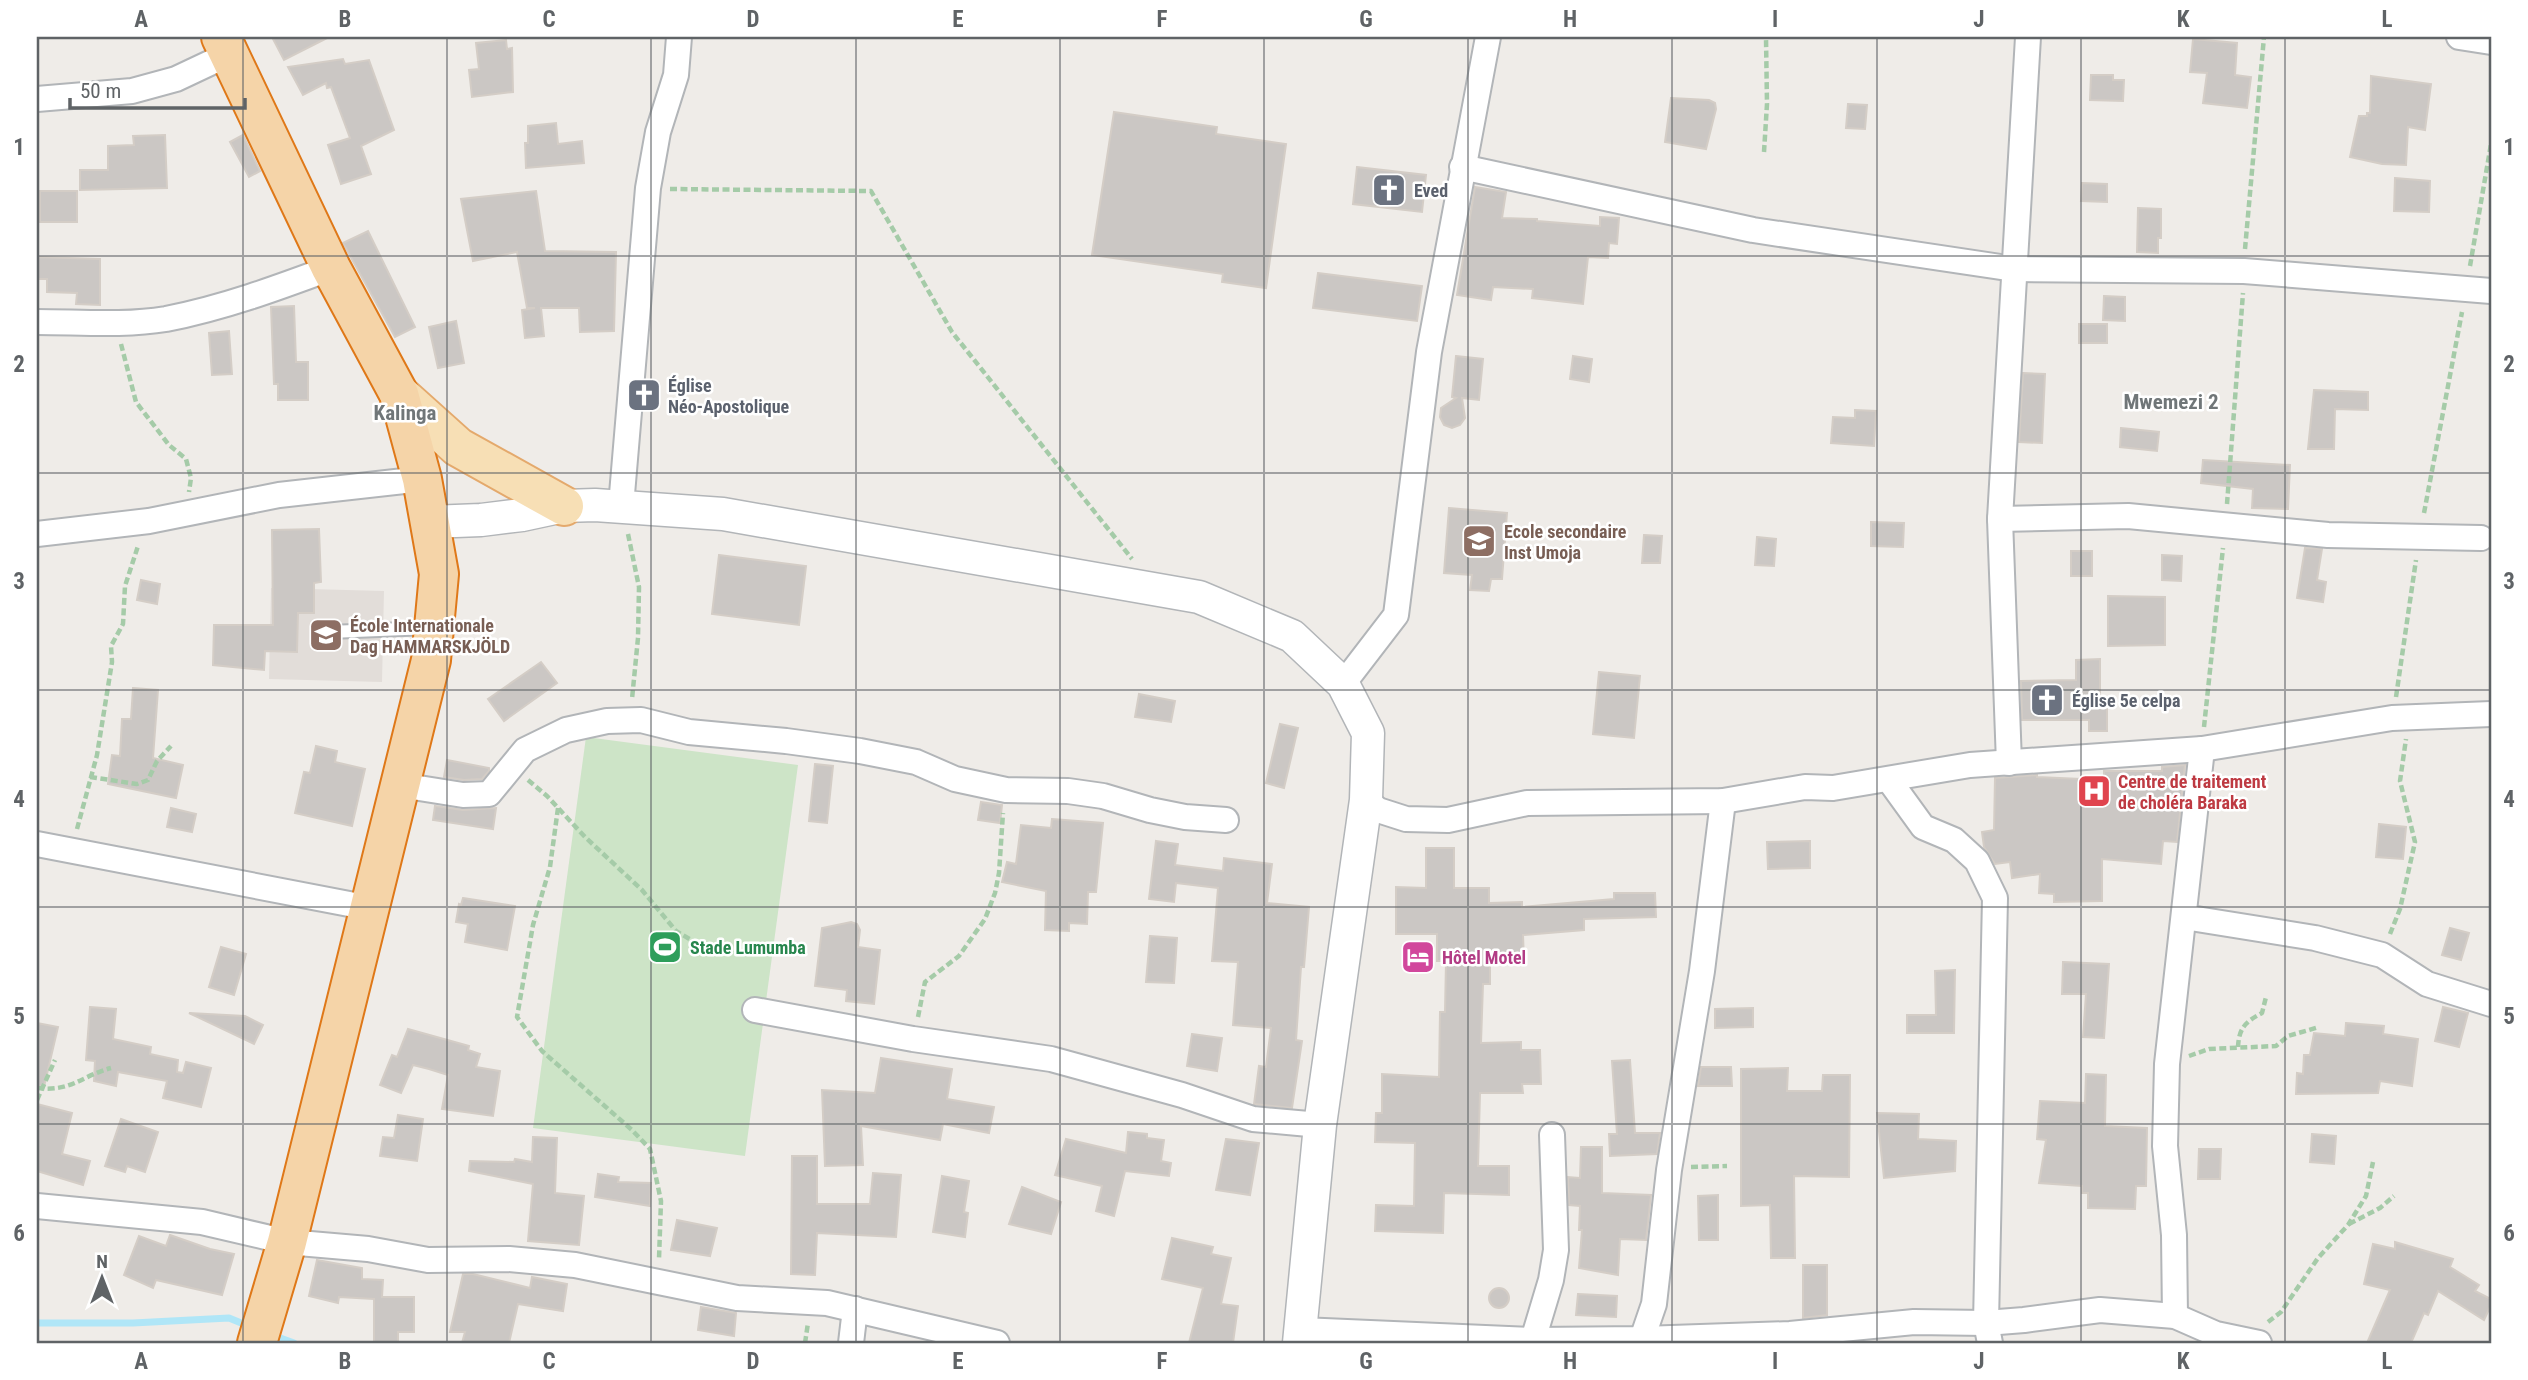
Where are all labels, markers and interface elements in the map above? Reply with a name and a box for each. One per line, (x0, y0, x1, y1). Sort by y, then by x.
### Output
text: A (134, 6, 148, 33)
text: B (339, 6, 351, 33)
text: C (542, 6, 556, 33)
text: D (747, 6, 760, 33)
text: E (952, 6, 964, 33)
text: F (1157, 6, 1168, 33)
text: G (1359, 6, 1373, 33)
text: H (1563, 6, 1577, 33)
text: I (1772, 6, 1778, 33)
text: J (1973, 6, 1985, 33)
text: K (2177, 6, 2190, 33)
text: L (2381, 6, 2393, 33)
scale bar (70, 66, 245, 110)
text: 50 m (80, 79, 121, 103)
text: 1 (13, 134, 25, 161)
text: 1 (2503, 134, 2515, 161)
church icon: Eved (1370, 171, 1408, 209)
place label: Eved (1414, 180, 1448, 201)
text: 2 (13, 351, 25, 378)
text: 2 (2503, 351, 2515, 378)
place label: Église Néo-Apostolique (668, 375, 790, 417)
church icon: Église Néo-Apostolique (625, 376, 663, 414)
district label: Mwemezi 2 (2123, 390, 2219, 414)
district label: Kalinga (374, 401, 437, 425)
place label: Ecole secondaire Inst Umoja (1504, 521, 1627, 563)
school or university icon: Ecole secondaire Inst Umoja (1460, 522, 1498, 560)
text: 3 (13, 568, 25, 595)
text: 3 (2503, 568, 2515, 595)
place label: École Internationale Dag HAMMARSKJÖLD (350, 615, 510, 657)
school or university icon: École Internationale Dag HAMMARSKJÖLD (307, 616, 345, 654)
church icon: Église 5e celpa (2028, 681, 2066, 719)
place label: Église 5e celpa (2072, 690, 2180, 711)
place label: Centre de traitement de choléra Baraka (2118, 771, 2267, 813)
hospital icon: Centre de traitement de choléra Baraka (2075, 772, 2113, 810)
text: 4 (13, 786, 25, 813)
text: 4 (2503, 786, 2515, 813)
sports icon: Stade Lumumba (646, 928, 684, 966)
place label: Stade Lumumba (690, 937, 806, 958)
hotel icon: Hôtel Motel (1399, 938, 1437, 976)
place label: Hôtel Motel (1442, 947, 1526, 968)
text: 5 (13, 1003, 25, 1030)
text: 5 (2503, 1003, 2515, 1030)
text: 6 (13, 1220, 25, 1247)
text: 6 (2503, 1220, 2515, 1247)
north arrow (66, 1244, 136, 1314)
text: N (96, 1250, 108, 1273)
text: A (134, 1348, 148, 1375)
text: B (339, 1348, 351, 1375)
text: C (542, 1348, 556, 1375)
text: D (747, 1348, 760, 1375)
text: E (952, 1348, 964, 1375)
text: F (1157, 1348, 1168, 1375)
text: G (1359, 1348, 1373, 1375)
text: H (1563, 1348, 1577, 1375)
text: I (1772, 1348, 1778, 1375)
text: J (1973, 1348, 1985, 1375)
text: K (2177, 1348, 2190, 1375)
text: L (2381, 1348, 2393, 1375)

